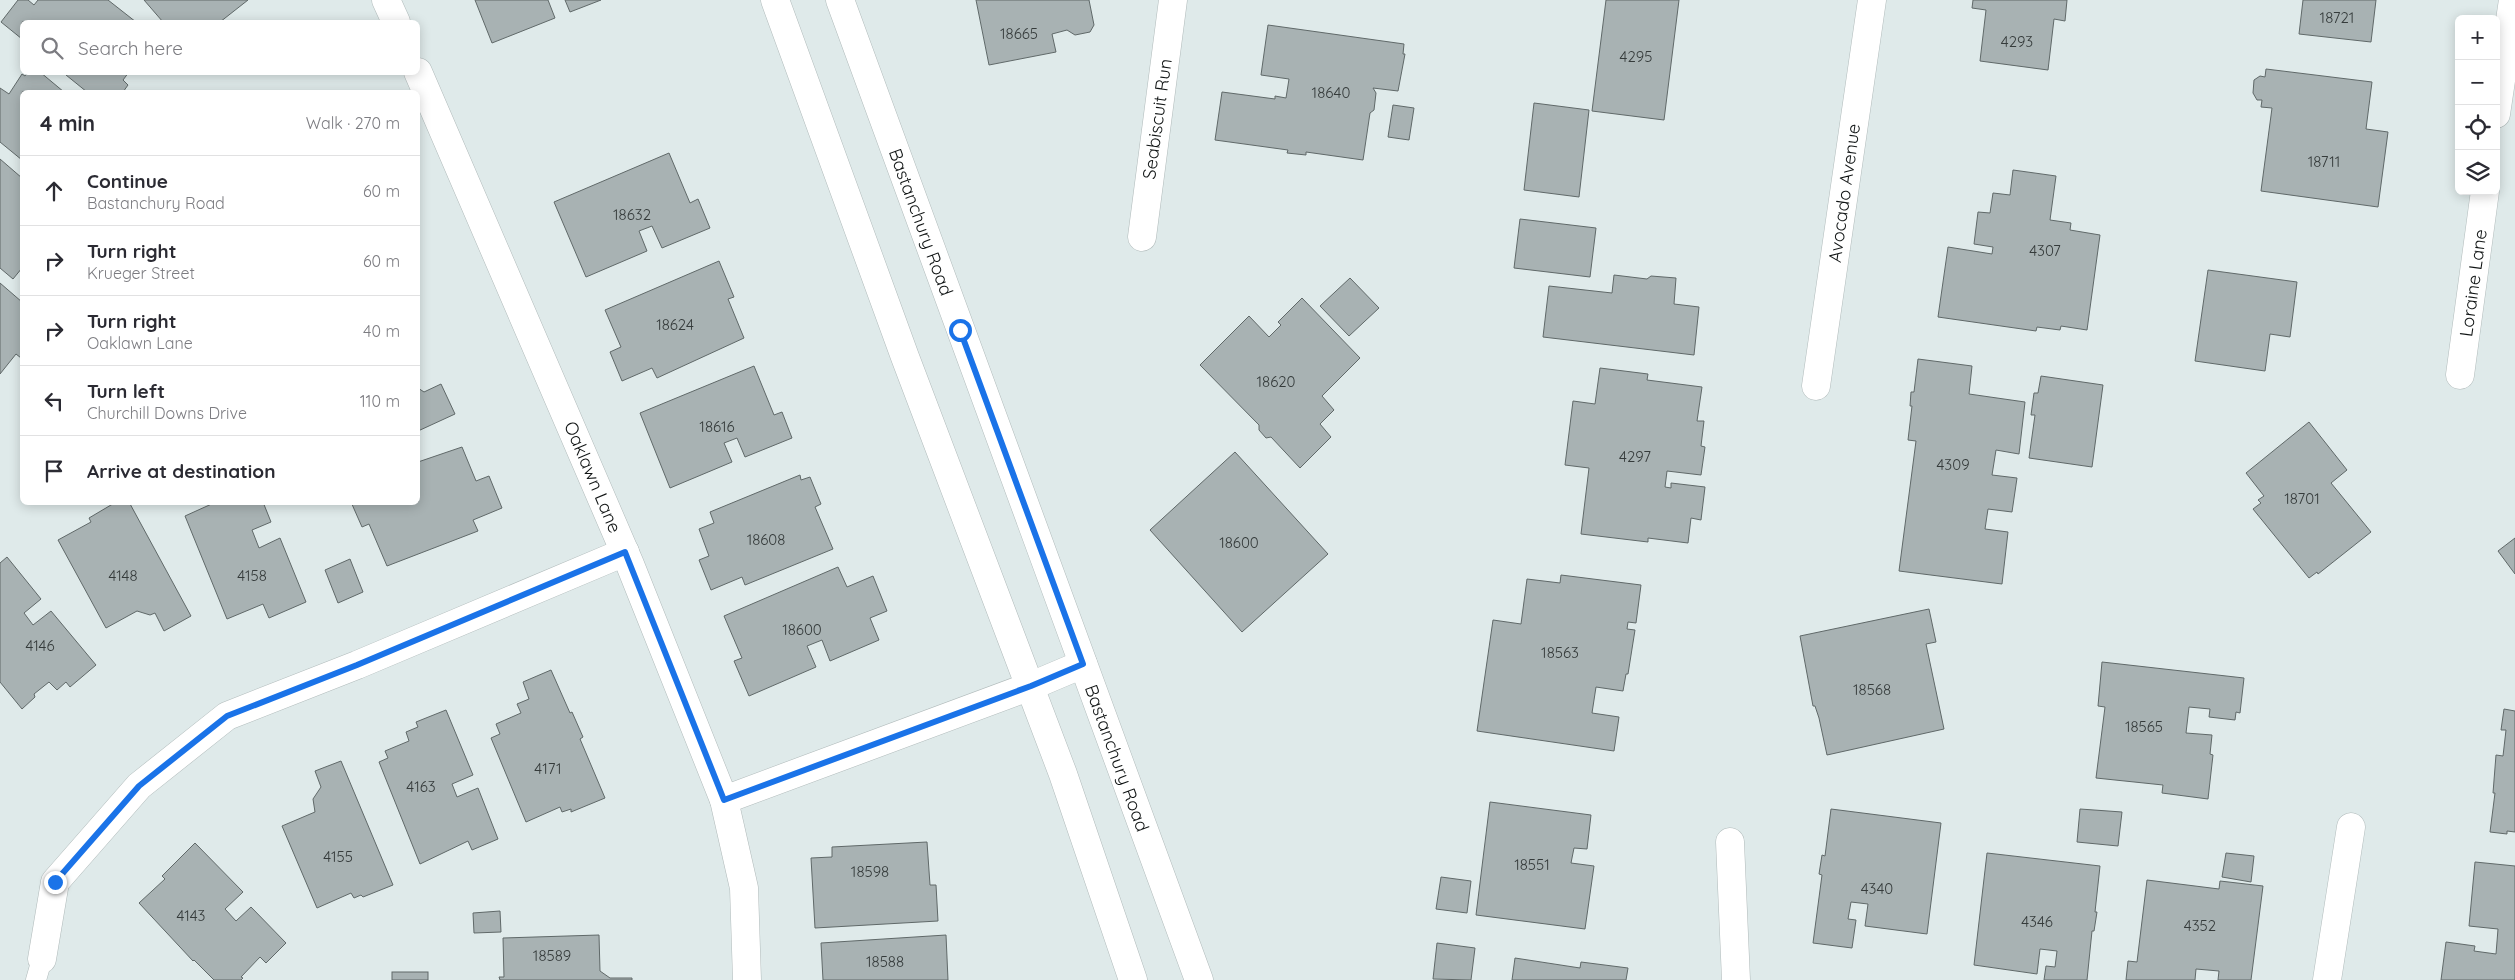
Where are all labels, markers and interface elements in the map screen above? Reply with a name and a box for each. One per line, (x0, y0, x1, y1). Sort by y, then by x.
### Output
house number: 18721 (2320, 8, 2354, 27)
map controls (2455, 15, 2500, 195)
button: + (2455, 15, 2500, 60)
search box (20, 20, 420, 75)
house number: 18665 (1000, 24, 1038, 43)
house number: 4293 (2001, 32, 2033, 51)
icon: search (38, 34, 66, 62)
text: Search here (78, 36, 183, 60)
house number: 4295 (1620, 47, 1652, 66)
street label: Seabiscuit Run (1137, 57, 1177, 181)
button: − (2455, 60, 2500, 105)
house number: 18640 (1312, 83, 1350, 102)
button: locate (2455, 105, 2500, 150)
text: 4 min (40, 110, 95, 136)
text: Walk · 270 m (306, 113, 400, 133)
street label: Avocado Avenue (1823, 122, 1865, 264)
street label: Bastanchury Road (884, 145, 958, 299)
button: layers (2455, 150, 2500, 195)
house number: 18711 (2308, 152, 2340, 171)
text: Continue (87, 169, 168, 193)
icon: ahead (40, 177, 68, 205)
text: 60 m (363, 181, 400, 201)
text: Bastanchury Road (87, 193, 225, 213)
house number: 18632 (613, 205, 651, 224)
street label: Loraine Lane (2454, 228, 2492, 338)
text: Turn right (87, 239, 176, 263)
house number: 4307 (2029, 241, 2061, 260)
icon: right (40, 247, 68, 275)
text: 60 m (363, 251, 400, 271)
text: Krueger Street (87, 263, 195, 283)
text: Turn right (87, 309, 176, 333)
house number: 18624 (656, 315, 694, 334)
icon: right (40, 317, 68, 345)
route start (949, 319, 972, 342)
text: 40 m (363, 321, 400, 341)
text: Oaklawn Lane (87, 333, 193, 353)
house number: 18620 (1257, 372, 1296, 391)
text: Turn left (87, 379, 165, 403)
icon: left (40, 387, 68, 415)
text: 110 m (360, 391, 400, 411)
text: Churchill Downs Drive (87, 403, 247, 423)
house number: 18616 (699, 417, 735, 436)
street label: Oaklawn Lane (559, 418, 627, 536)
house number: 4297 (1619, 447, 1651, 466)
house number: 4309 (1936, 455, 1970, 474)
icon: arrive (40, 457, 68, 485)
text: Arrive at destination (87, 459, 276, 483)
house number: 18701 (2284, 489, 2320, 508)
house number: 18608 (747, 530, 785, 549)
house number: 18600 (1219, 533, 1259, 552)
house number: 4148 (108, 566, 138, 585)
house number: 4158 (237, 566, 267, 585)
house number: 18600 (782, 620, 822, 639)
house number: 4146 (25, 636, 55, 655)
house number: 18563 (1541, 643, 1579, 662)
house number: 18568 (1853, 680, 1891, 699)
street label: Bastanchury Road (1080, 681, 1154, 835)
house number: 18565 (2125, 717, 2163, 736)
house number: 4171 (534, 759, 562, 778)
house number: 4163 (406, 777, 436, 796)
house number: 4155 (323, 847, 353, 866)
house number: 18551 (1514, 855, 1550, 874)
house number: 18598 (851, 862, 889, 881)
route end (44, 871, 67, 894)
house number: 4340 (1861, 879, 1893, 898)
house number: 4143 (177, 906, 206, 925)
house number: 4346 (2021, 912, 2053, 931)
house number: 4352 (2184, 916, 2216, 935)
house number: 18589 (533, 946, 571, 965)
house number: 18588 (866, 952, 904, 971)

